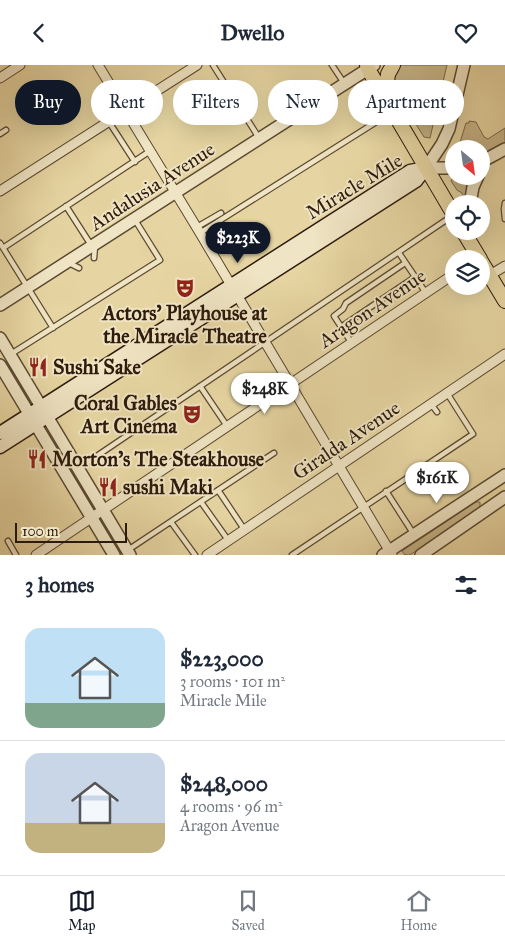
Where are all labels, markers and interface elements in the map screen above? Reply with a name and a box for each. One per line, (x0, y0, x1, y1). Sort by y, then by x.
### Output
icon: back (25, 19, 53, 47)
text: Dwello (221, 19, 284, 46)
icon: heart (452, 19, 480, 47)
chip: Buy (15, 80, 81, 125)
chip: Rent (91, 80, 163, 125)
chip: Filters (173, 80, 258, 125)
chip: New (268, 80, 338, 125)
chip: Apartment (348, 80, 464, 125)
street label: Andalusia Avenue (84, 137, 219, 236)
north arrow (445, 140, 490, 185)
map controls (445, 140, 490, 295)
street label: Miracle Mile (301, 148, 407, 224)
button: locate (445, 195, 490, 240)
pin: $223K (203, 221, 273, 264)
text: $223K (216, 228, 260, 247)
button: layers (445, 250, 490, 295)
street label: Aragon Avenue (313, 263, 431, 354)
theatre icon: Actors' Playhouse at the Miracle Theatre (174, 277, 196, 299)
place label: Actors' Playhouse at the Miracle Theatre (101, 301, 268, 348)
place label: Sushi Sake (53, 355, 141, 379)
restaurant icon: Sushi Sake (27, 356, 49, 378)
pin: $248K (230, 373, 300, 415)
text: $248K (242, 379, 288, 398)
place label: Coral Gables Art Cinema (74, 391, 178, 438)
street label: Giralda Avenue (288, 395, 404, 485)
theatre icon: Coral Gables Art Cinema (181, 403, 203, 425)
place label: Morton's The Steakhouse (52, 447, 265, 471)
restaurant icon: Morton's The Steakhouse (26, 448, 48, 470)
pin: $161K (402, 461, 472, 504)
text: $161K (416, 468, 458, 487)
place label: sushi Maki (123, 475, 214, 499)
restaurant icon: sushi Maki (97, 476, 119, 498)
scale bar (15, 520, 128, 543)
text: 100 m (22, 523, 59, 540)
icon: filters (452, 571, 480, 599)
text: 3 homes (25, 572, 94, 598)
text: $223,000 (180, 646, 264, 672)
icon: home (65, 648, 125, 708)
text: 3 rooms · 101 m² (180, 672, 285, 691)
text: Miracle Mile (180, 691, 267, 710)
text: $248,000 (180, 771, 268, 797)
icon: home (65, 773, 125, 833)
text: 4 rooms · 96 m² (180, 797, 283, 816)
text: Aragon Avenue (180, 816, 279, 835)
tab: Map (68, 887, 96, 934)
tab: Saved (232, 887, 265, 934)
tab: Home (401, 887, 437, 934)

